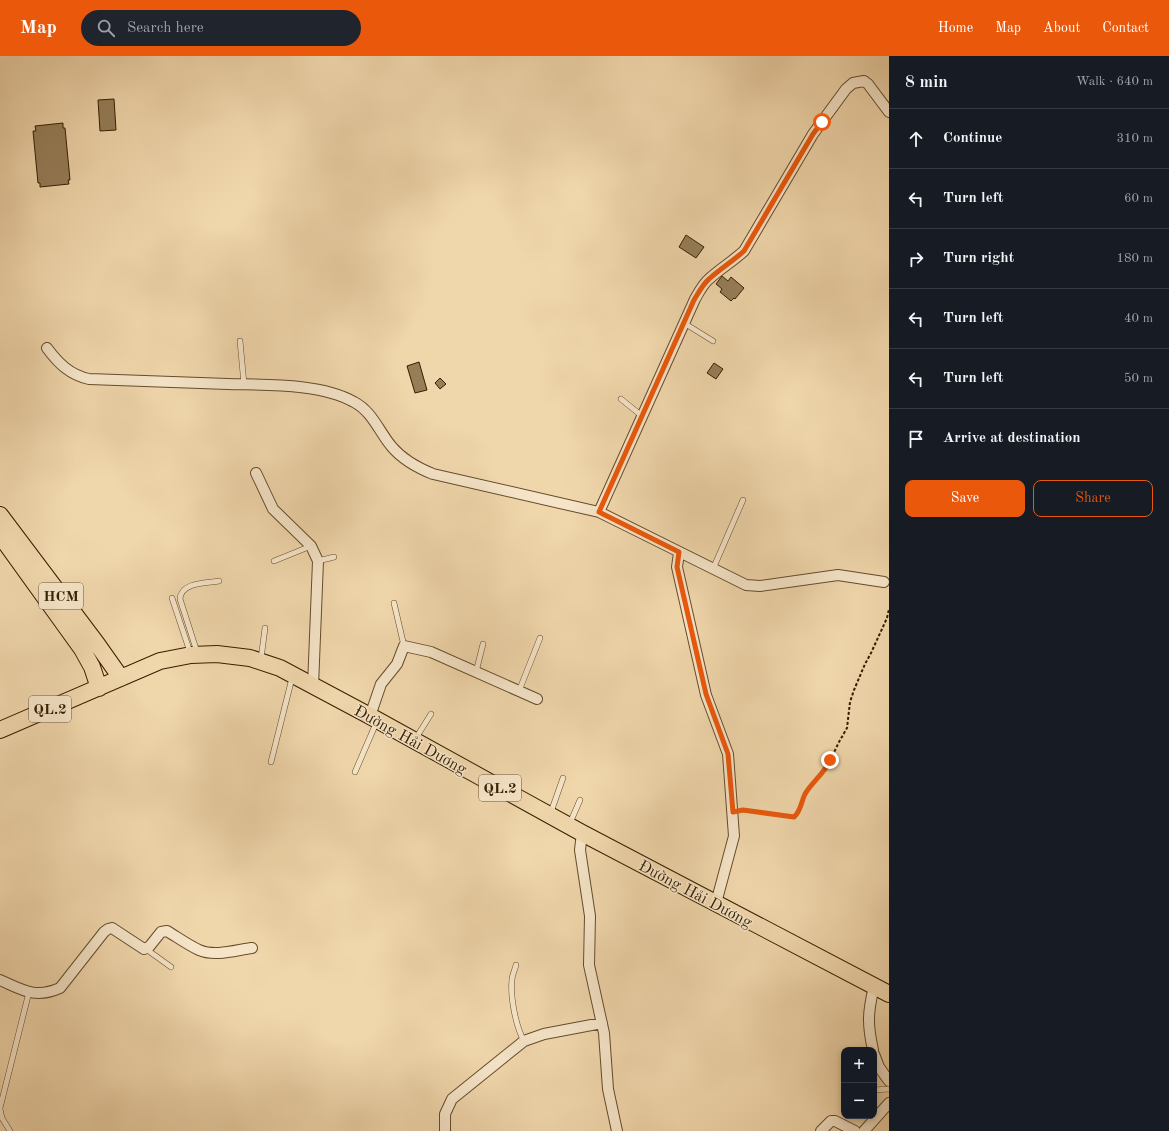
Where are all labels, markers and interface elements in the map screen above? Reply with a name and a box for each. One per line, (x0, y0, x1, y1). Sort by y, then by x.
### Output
search box (81, 10, 361, 46)
icon: search (95, 17, 117, 39)
text: Map (20, 19, 57, 38)
text: Search here (127, 21, 204, 36)
text: Home (938, 21, 973, 35)
text: Map (995, 21, 1021, 35)
text: About (1043, 21, 1080, 35)
text: Contact (1102, 21, 1149, 35)
text: 8 min (905, 74, 948, 91)
text: Walk · 640 m (1076, 75, 1153, 88)
route start (813, 113, 831, 131)
icon: ahead (905, 128, 927, 150)
text: Continue (943, 131, 1002, 146)
text: 310 m (1116, 132, 1153, 145)
icon: left (905, 188, 927, 210)
text: Turn left (943, 191, 1003, 206)
text: 60 m (1124, 192, 1153, 205)
icon: right (905, 248, 927, 270)
text: Turn right (943, 251, 1014, 266)
text: 180 m (1116, 252, 1153, 265)
icon: left (905, 308, 927, 330)
text: Turn left (943, 311, 1003, 326)
text: 40 m (1124, 312, 1153, 325)
icon: left (905, 368, 927, 390)
text: Turn left (943, 371, 1003, 386)
text: 50 m (1124, 372, 1153, 385)
icon: arrive (905, 428, 927, 450)
text: Arrive at destination (943, 431, 1081, 446)
button: Save (905, 480, 1025, 517)
button: Share (1033, 480, 1153, 517)
road number: HCM (39, 583, 83, 609)
road number: QL.2 (29, 696, 71, 722)
street label: Đường Hải Dương (351, 703, 469, 778)
route end (821, 751, 839, 769)
road number: QL.2 (479, 775, 521, 801)
street label: Đường Hải Dương (636, 858, 755, 932)
map controls (841, 1047, 877, 1119)
button: + (841, 1047, 877, 1083)
button: − (841, 1083, 877, 1119)

